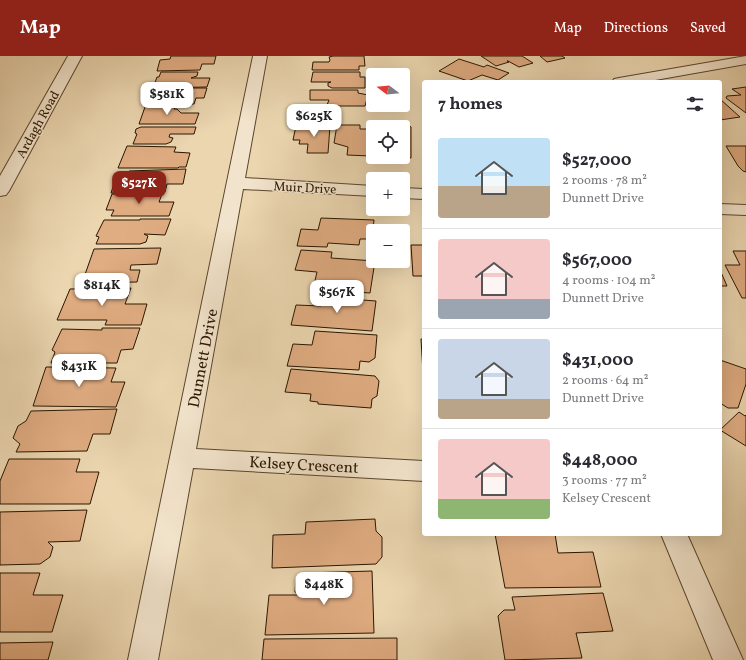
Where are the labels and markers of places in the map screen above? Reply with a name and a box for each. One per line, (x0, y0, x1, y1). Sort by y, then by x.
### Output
pin: $581K (139, 82, 195, 116)
pin: $625K (286, 104, 342, 138)
pin: $527K (111, 171, 167, 205)
pin: $814K (74, 273, 130, 307)
pin: $567K (309, 280, 365, 314)
pin: $431K (51, 354, 107, 388)
pin: $448K (296, 572, 352, 606)

